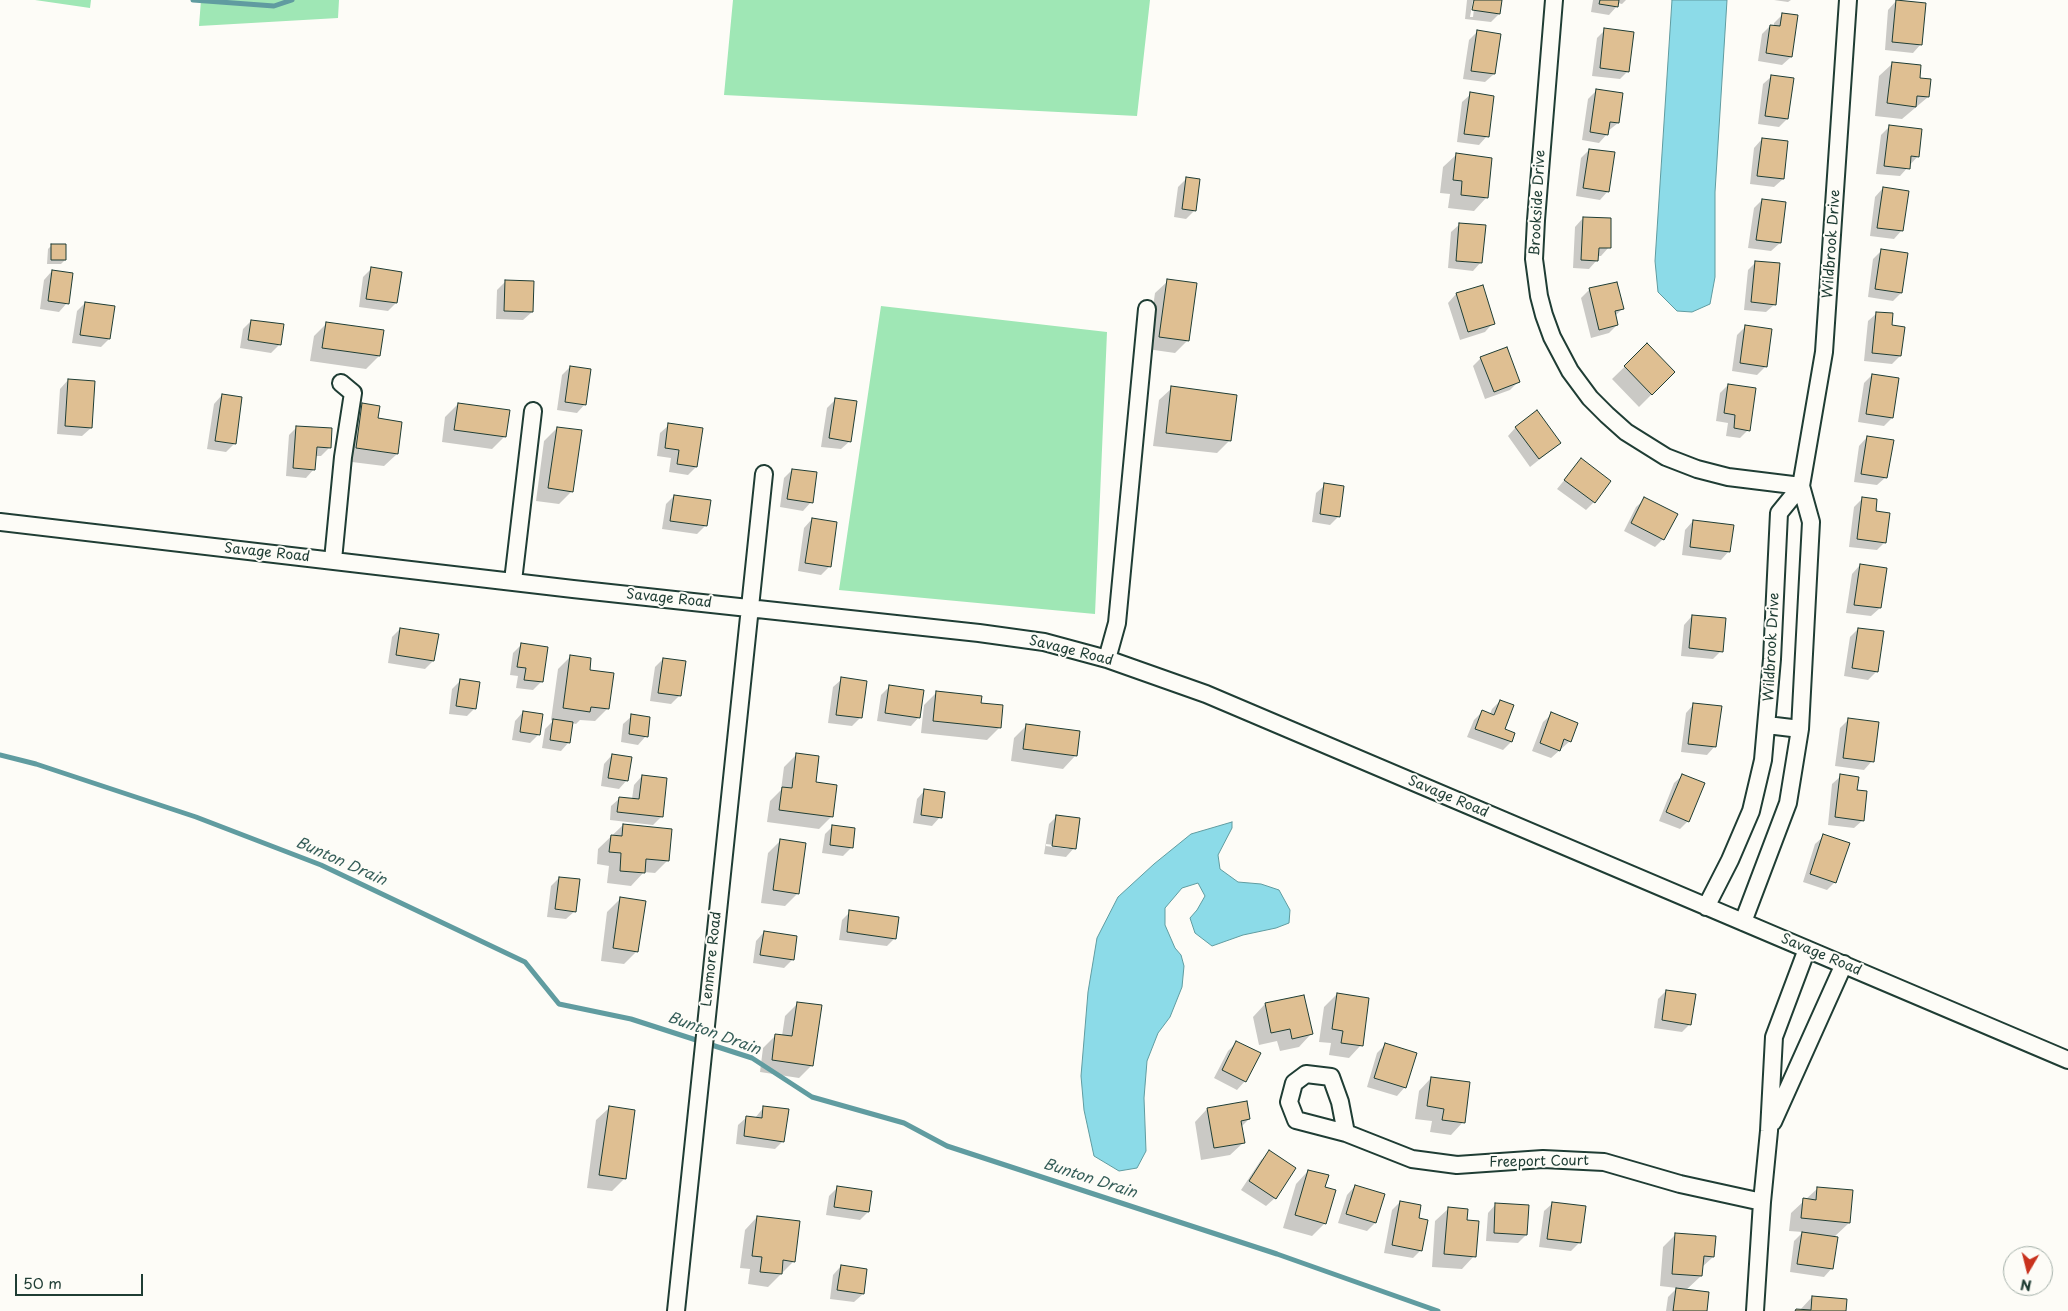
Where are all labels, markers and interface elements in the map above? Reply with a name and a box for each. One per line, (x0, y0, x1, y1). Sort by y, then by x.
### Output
street label: Brookside Drive (1527, 149, 1549, 257)
street label: Wildbrook Drive (1820, 189, 1844, 299)
street label: Savage Road (223, 540, 311, 566)
street label: Savage Road (625, 586, 713, 612)
street label: Wildbrook Drive (1761, 592, 1783, 702)
street label: Savage Road (1027, 632, 1115, 670)
street label: Savage Road (1405, 772, 1491, 822)
water label: Bunton Drain (293, 834, 389, 890)
street label: Lenmore Road (699, 911, 725, 1007)
street label: Savage Road (1778, 930, 1864, 980)
water label: Bunton Drain (665, 1009, 763, 1059)
street label: Freeport Court (1489, 1153, 1589, 1171)
water label: Bunton Drain (1041, 1155, 1139, 1203)
north arrow (2003, 1246, 2053, 1296)
scale bar (18, 1264, 145, 1296)
text: 50 m (23, 1271, 62, 1294)
text: N (2019, 1274, 2033, 1297)

